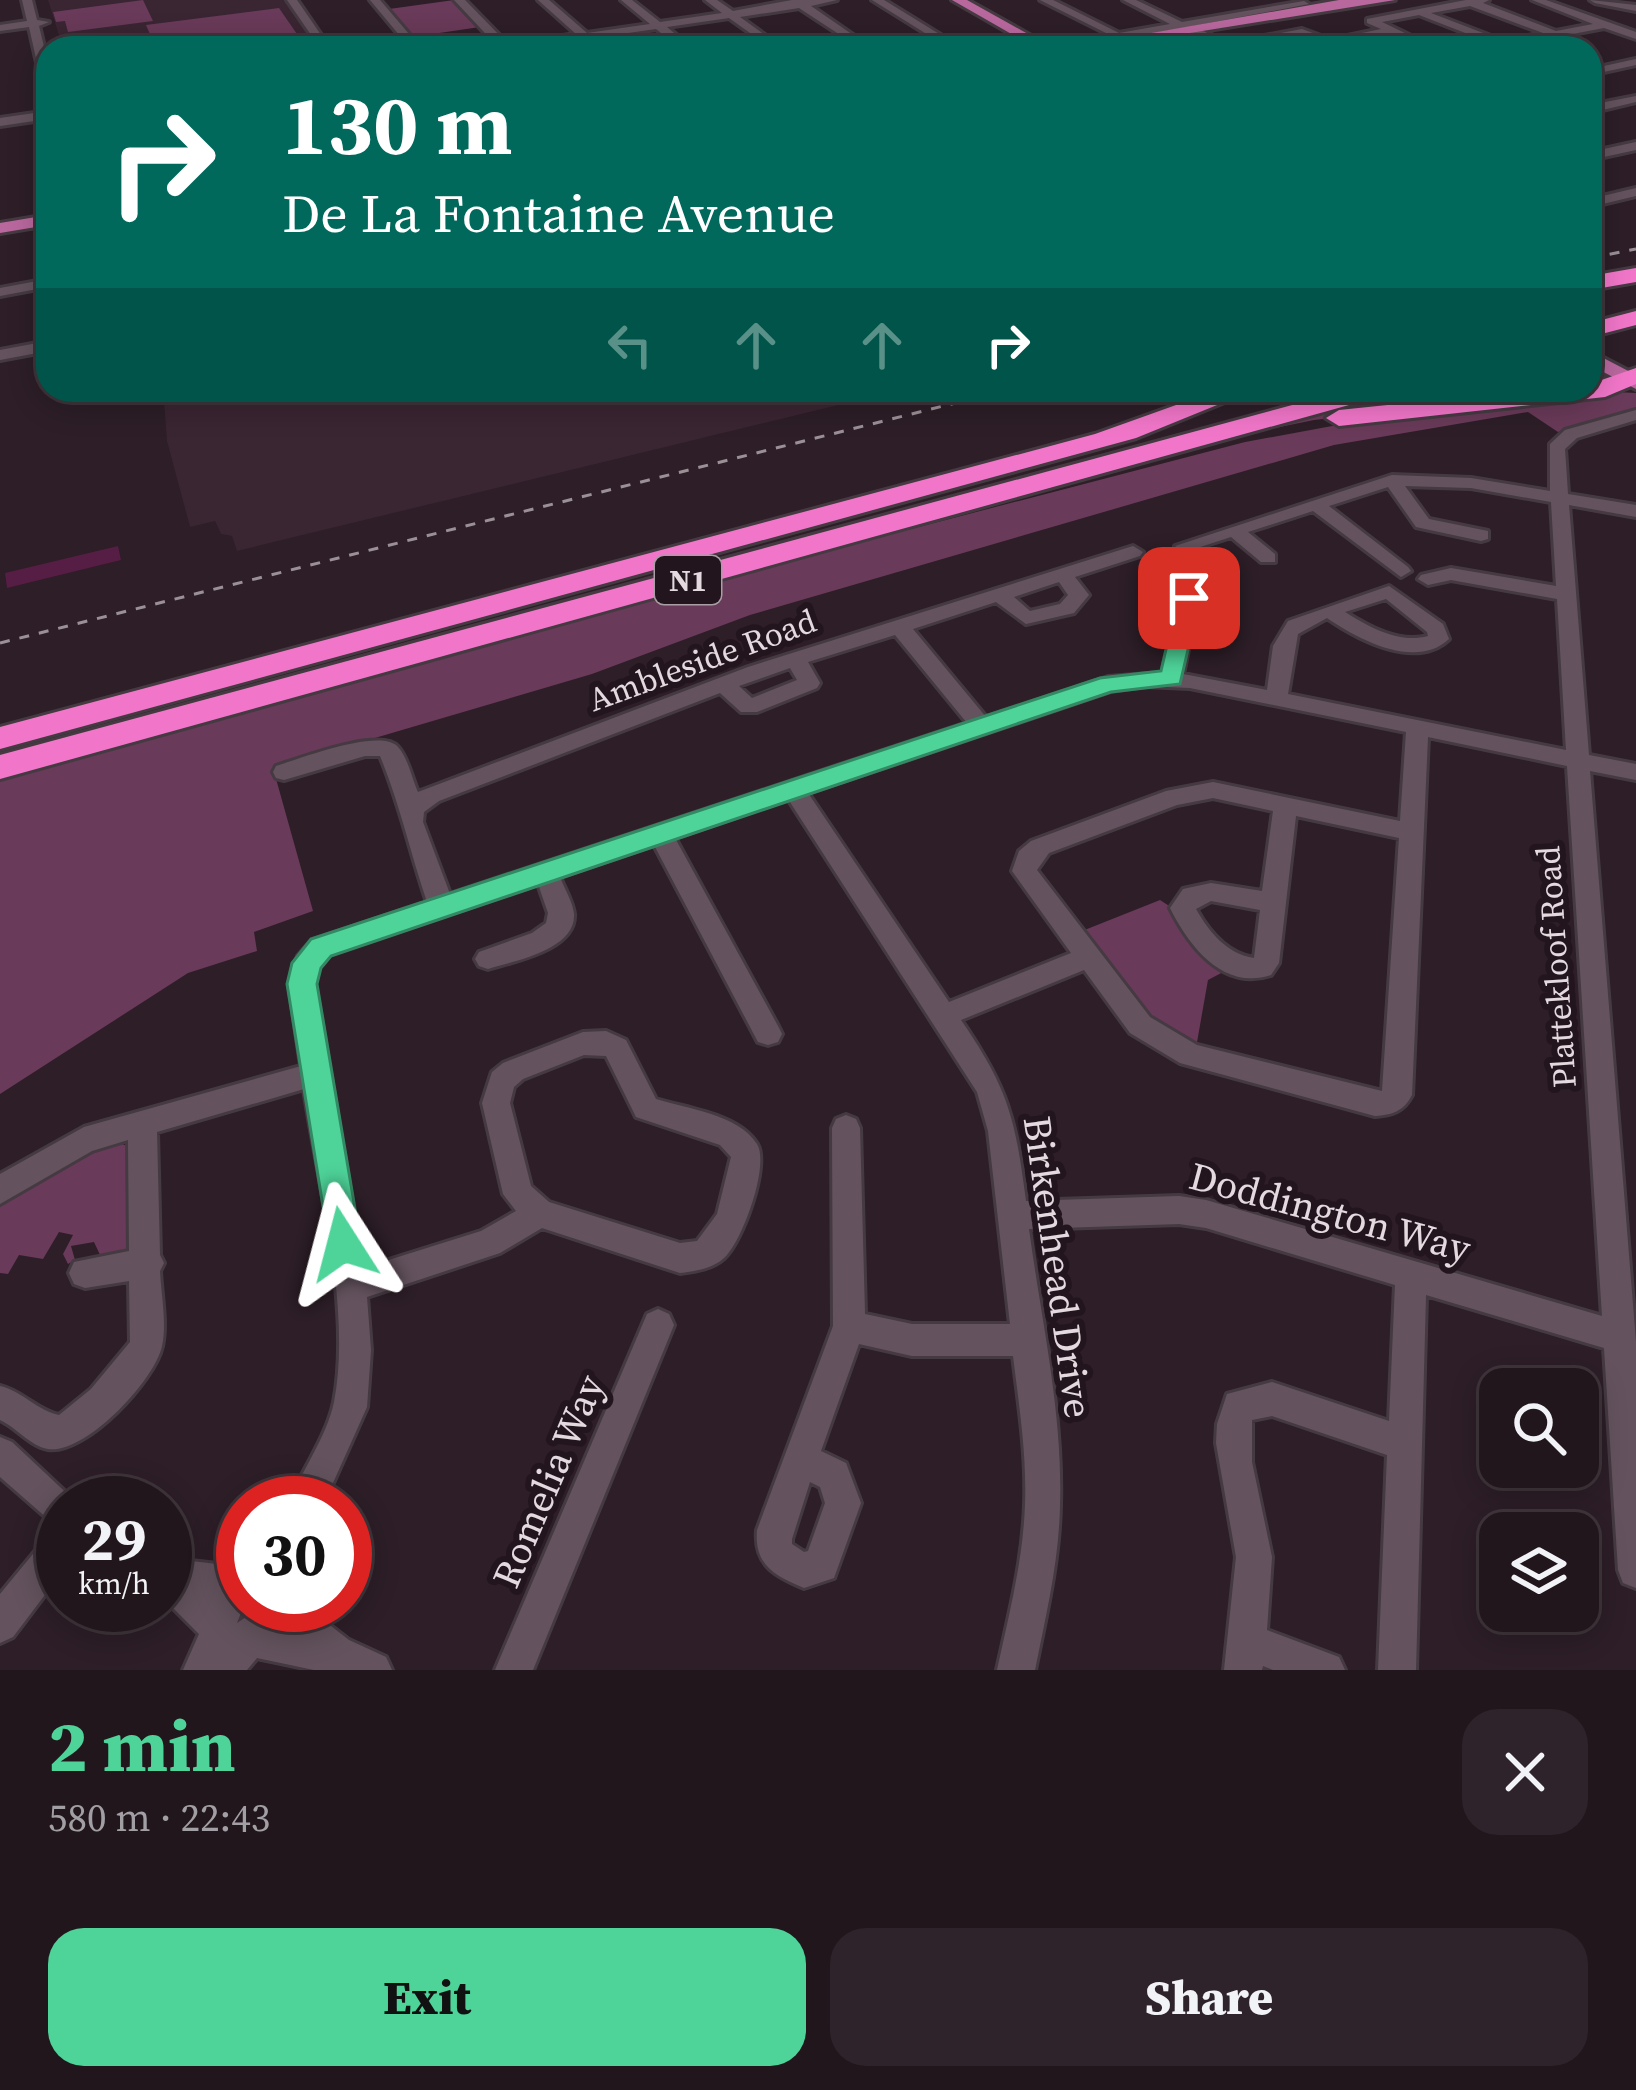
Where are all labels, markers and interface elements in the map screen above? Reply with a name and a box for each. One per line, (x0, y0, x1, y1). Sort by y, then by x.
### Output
text: 130 m (282, 67, 513, 182)
icon: right (84, 84, 240, 240)
text: De La Fontaine Avenue (282, 176, 835, 250)
icon: left (597, 312, 663, 378)
icon: ahead (723, 312, 789, 378)
icon: ahead (849, 312, 915, 378)
icon: right (975, 312, 1041, 378)
pin (1138, 547, 1240, 649)
road number: N1 (655, 556, 721, 604)
icon: arrive (1156, 565, 1222, 631)
street label: Ambleside Road (582, 598, 822, 722)
street label: Plattekloof Road (1525, 844, 1587, 1089)
street label: Birkenhead Drive (1011, 1113, 1105, 1421)
street label: Doddington Way (1184, 1149, 1476, 1275)
position arrow (280, 1181, 406, 1307)
street label: Romelia Way (479, 1366, 617, 1596)
map controls (1479, 1368, 1599, 1632)
button: search (1479, 1368, 1599, 1488)
speed limit sign: 30 (216, 1476, 372, 1632)
text: 29 (81, 1498, 147, 1580)
button: layers (1479, 1512, 1599, 1632)
text: km/h (78, 1563, 150, 1604)
text: 2 min (48, 1696, 236, 1795)
button: close (1462, 1709, 1588, 1835)
text: 580 m · 22:43 (48, 1791, 270, 1844)
button: Exit (48, 1928, 806, 2066)
button: Share (830, 1928, 1588, 2066)

